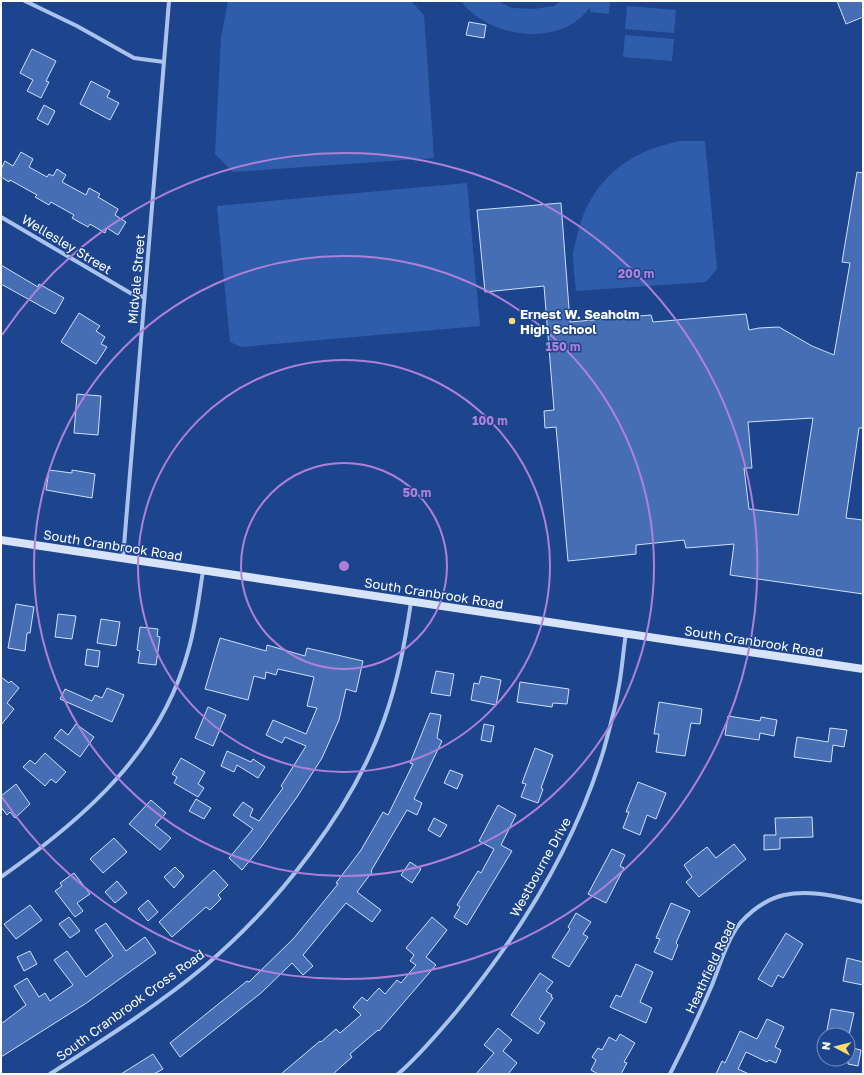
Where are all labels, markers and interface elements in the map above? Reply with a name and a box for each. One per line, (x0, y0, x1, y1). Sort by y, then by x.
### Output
street label: Wellesley Street (19, 211, 115, 277)
street label: Midvale Street (124, 233, 148, 325)
text: 200 m (618, 266, 654, 281)
place label: Ernest W. Seaholm High School (520, 306, 639, 337)
marker: Ernest W. Seaholm High School (507, 316, 517, 326)
text: 150 m (546, 339, 580, 354)
text: 100 m (472, 413, 508, 428)
text: 50 m (403, 485, 431, 500)
street label: South Cranbrook Road (42, 526, 184, 564)
centre of rings (337, 559, 351, 573)
street label: South Cranbrook Road (363, 574, 505, 612)
street label: South Cranbrook Road (683, 622, 825, 660)
street label: Westbourne Drive (506, 814, 574, 920)
street label: Heathfield Road (681, 918, 739, 1016)
street label: South Cranbrook Cross Road (53, 946, 207, 1064)
north arrow (816, 1027, 856, 1067)
text: N (819, 1041, 833, 1051)

